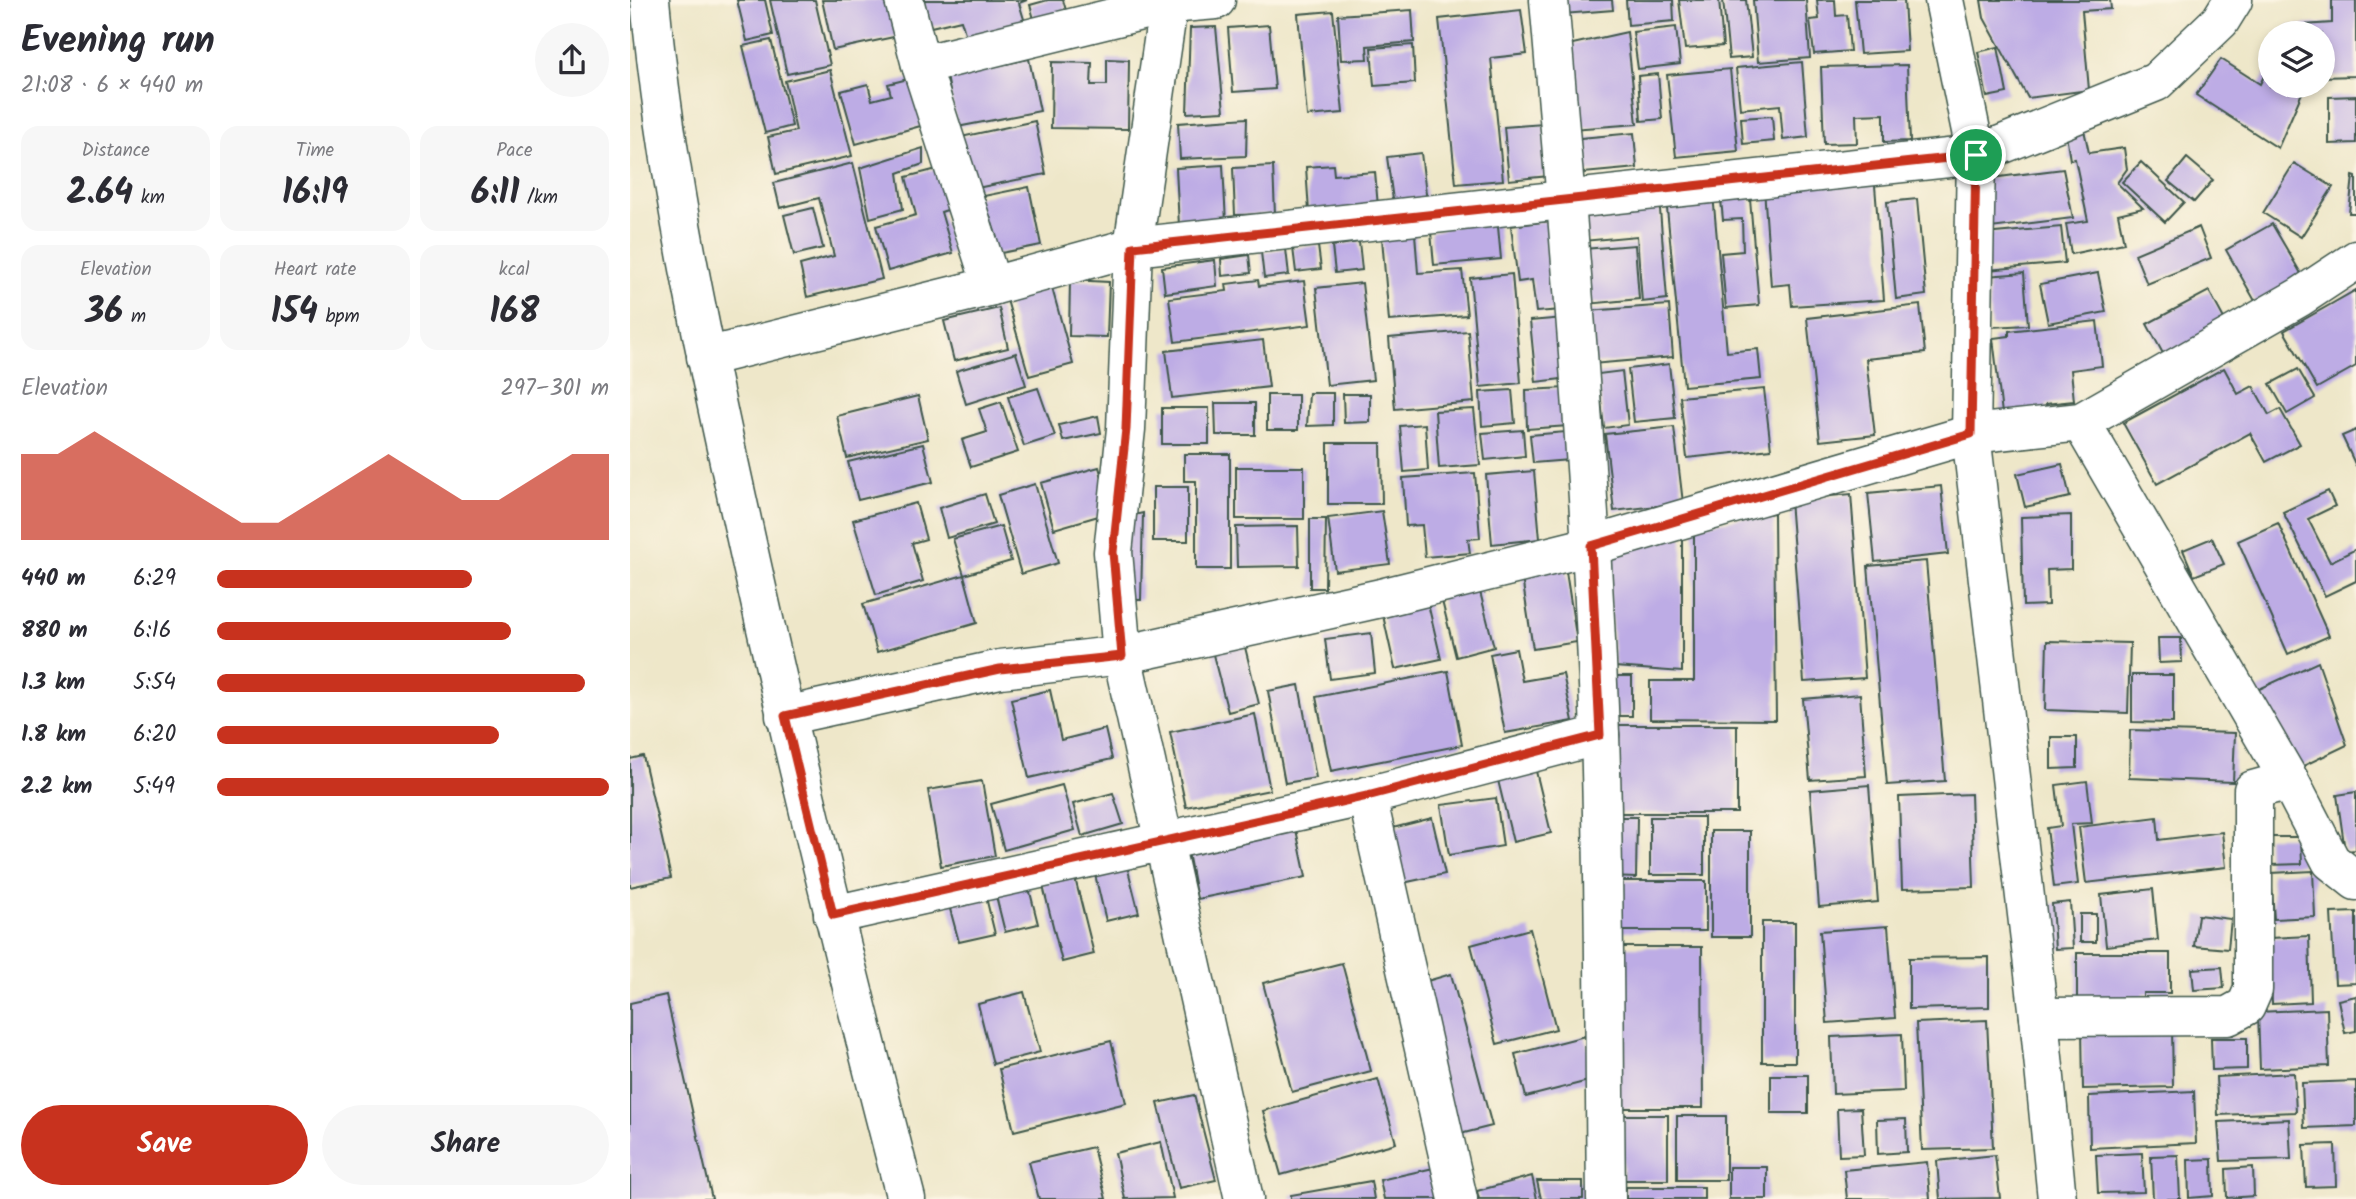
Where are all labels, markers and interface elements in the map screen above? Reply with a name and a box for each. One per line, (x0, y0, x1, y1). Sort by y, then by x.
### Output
text: Evening run (21, 12, 215, 72)
map controls (2258, 21, 2335, 98)
button: layers (2258, 21, 2335, 98)
button: share (535, 23, 609, 97)
text: 21:08 · 6 × 440 m (21, 68, 203, 104)
pin (1946, 125, 2006, 185)
text: Distance (82, 136, 150, 166)
text: Time (296, 136, 334, 166)
text: Pace (496, 136, 532, 166)
icon: arrive (1957, 136, 1995, 174)
text: 2.64 (66, 166, 133, 222)
text: 16:19 (282, 166, 348, 222)
text: 6:11 (471, 166, 519, 222)
text: km (133, 183, 165, 213)
text: /km (519, 183, 558, 213)
text: Elevation (80, 255, 152, 285)
text: Heart rate (274, 255, 356, 285)
text: kcal (499, 255, 530, 285)
text: 36 (85, 285, 123, 341)
text: 154 (270, 285, 318, 341)
text: 168 (489, 285, 539, 341)
text: m (123, 302, 146, 332)
text: bpm (318, 302, 360, 332)
text: Elevation (21, 371, 108, 407)
text: 297–301 m (500, 371, 609, 407)
text: 440 m (21, 561, 86, 597)
text: 6:29 (133, 561, 176, 597)
text: 880 m (21, 613, 88, 649)
text: 6:16 (133, 613, 171, 649)
text: 1.3 km (21, 665, 85, 701)
text: 5:54 (133, 665, 176, 701)
text: 1.8 km (21, 717, 86, 753)
text: 6:20 (133, 717, 176, 753)
text: 2.2 km (21, 769, 92, 805)
text: 5:49 (133, 769, 175, 805)
button: Save (21, 1105, 308, 1185)
button: Share (322, 1105, 609, 1185)

